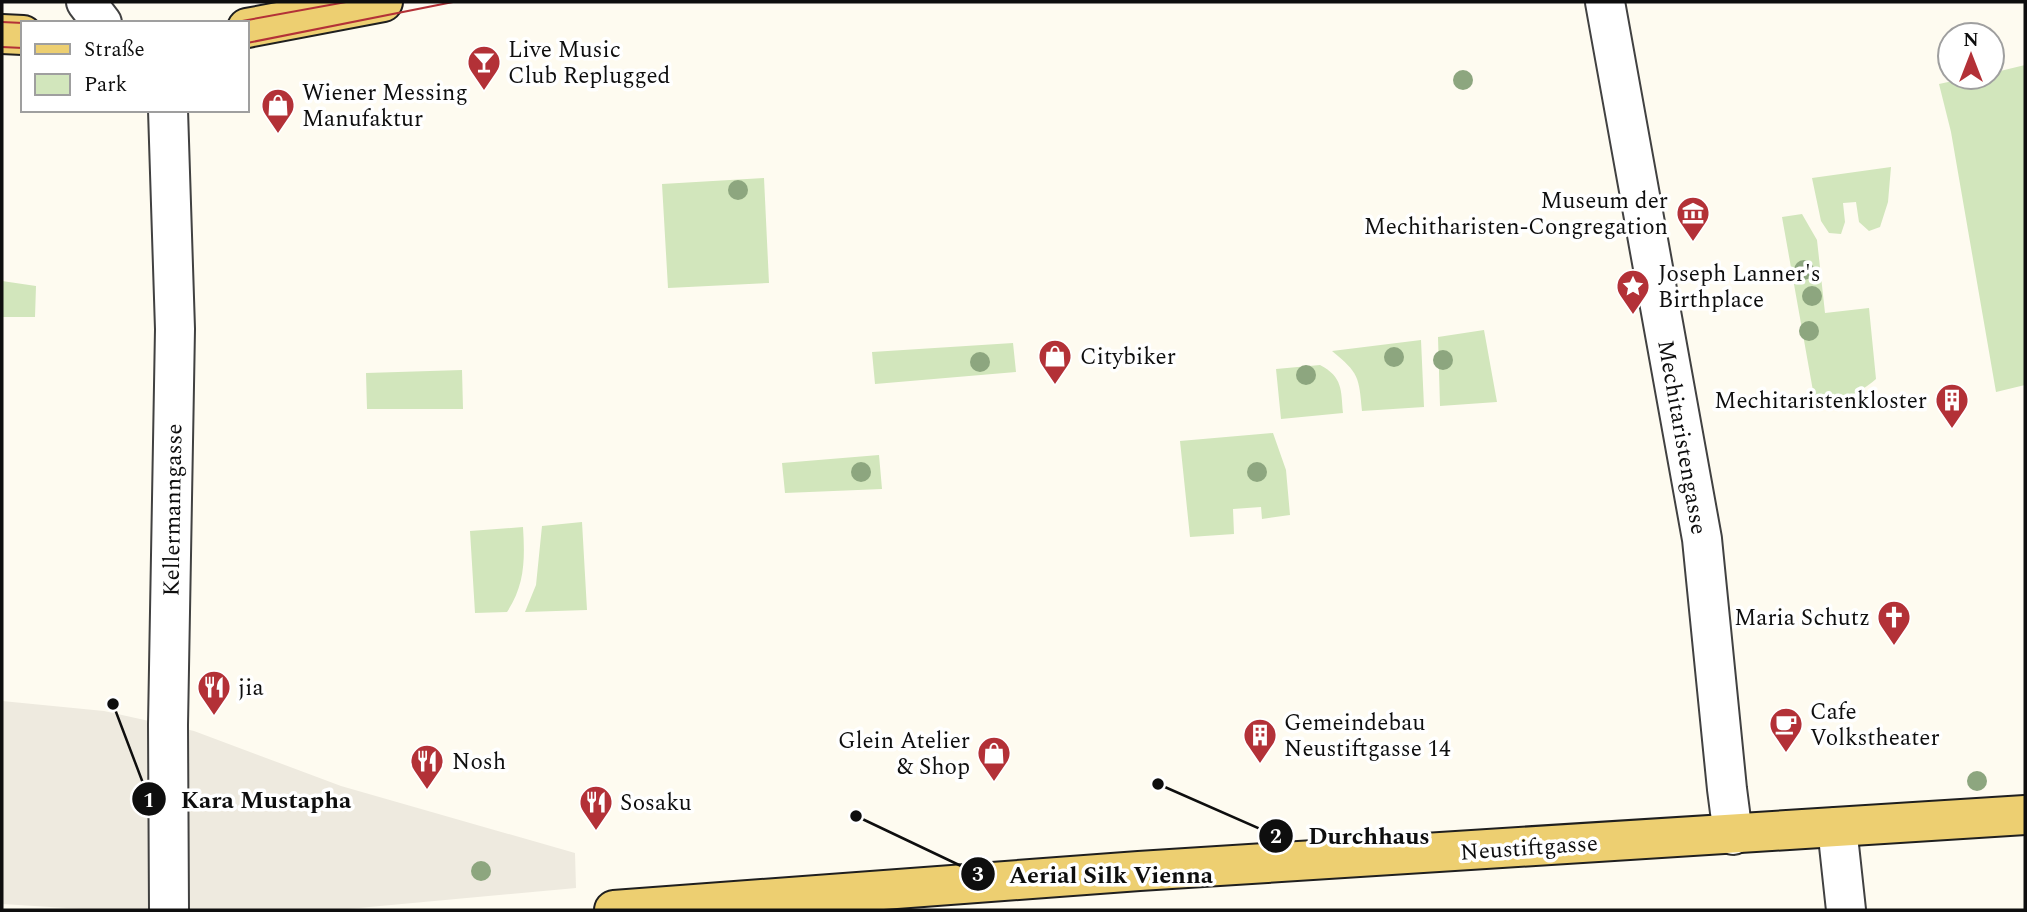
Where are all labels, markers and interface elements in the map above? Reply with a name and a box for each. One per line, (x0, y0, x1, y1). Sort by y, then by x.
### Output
legend (21, 21, 248, 112)
north arrow (1936, 21, 2006, 91)
text: N (1963, 26, 1979, 55)
place label: Live Music Club Replugged (508, 33, 671, 94)
text: Straße (84, 34, 145, 66)
bar icon: Live Music Club Replugged (465, 43, 503, 92)
text: Park (84, 69, 128, 101)
place label: Wiener Messing Manufaktur (302, 76, 468, 137)
shop icon: Wiener Messing Manufaktur (259, 86, 297, 135)
place label: Museum der Mechitharisten-Congregation (1364, 184, 1668, 245)
museum icon: Museum der Mechitharisten-Congregation (1674, 194, 1712, 243)
place label: Joseph Lanner's Birthplace (1658, 257, 1821, 318)
place icon: Joseph Lanner's Birthplace (1614, 267, 1652, 316)
shop icon: Citybiker (1036, 337, 1074, 386)
street label: Mechitaristengasse (1647, 337, 1716, 537)
place label: Citybiker (1080, 340, 1176, 375)
building icon: Mechitaristenkloster (1933, 381, 1971, 430)
place label: Mechitaristenkloster (1714, 384, 1927, 419)
street label: Kellermanngasse (154, 423, 193, 597)
church icon: Maria Schutz (1875, 598, 1913, 647)
place label: Maria Schutz (1734, 601, 1870, 636)
restaurant icon: jia (195, 668, 233, 717)
place label: jia (238, 671, 264, 706)
place label: Cafe Volkstheater (1810, 695, 1940, 756)
cafe icon: Cafe Volkstheater (1767, 705, 1805, 754)
place label: Gemeindebau Neustiftgasse 14 (1284, 706, 1451, 767)
building icon: Gemeindebau Neustiftgasse 14 (1241, 716, 1279, 765)
place label: Glein Atelier & Shop (838, 724, 970, 785)
shop icon: Glein Atelier & Shop (975, 734, 1013, 783)
restaurant icon: Nosh (408, 742, 446, 791)
place label: Nosh (452, 745, 506, 780)
callout: Kara Mustapha (131, 777, 365, 822)
text: Kara Mustapha (181, 783, 352, 819)
restaurant icon: Sosaku (577, 783, 615, 832)
text: 1 (143, 785, 155, 817)
place label: Sosaku (620, 786, 692, 821)
callout: Durchhaus (1259, 813, 1443, 858)
text: Durchhaus (1308, 819, 1430, 855)
text: 2 (1270, 821, 1282, 853)
street label: Neustiftgasse (1459, 826, 1599, 871)
callout: Aerial Silk Vienna (960, 852, 1228, 897)
text: Aerial Silk Vienna (1009, 858, 1214, 894)
text: 3 (972, 859, 984, 891)

